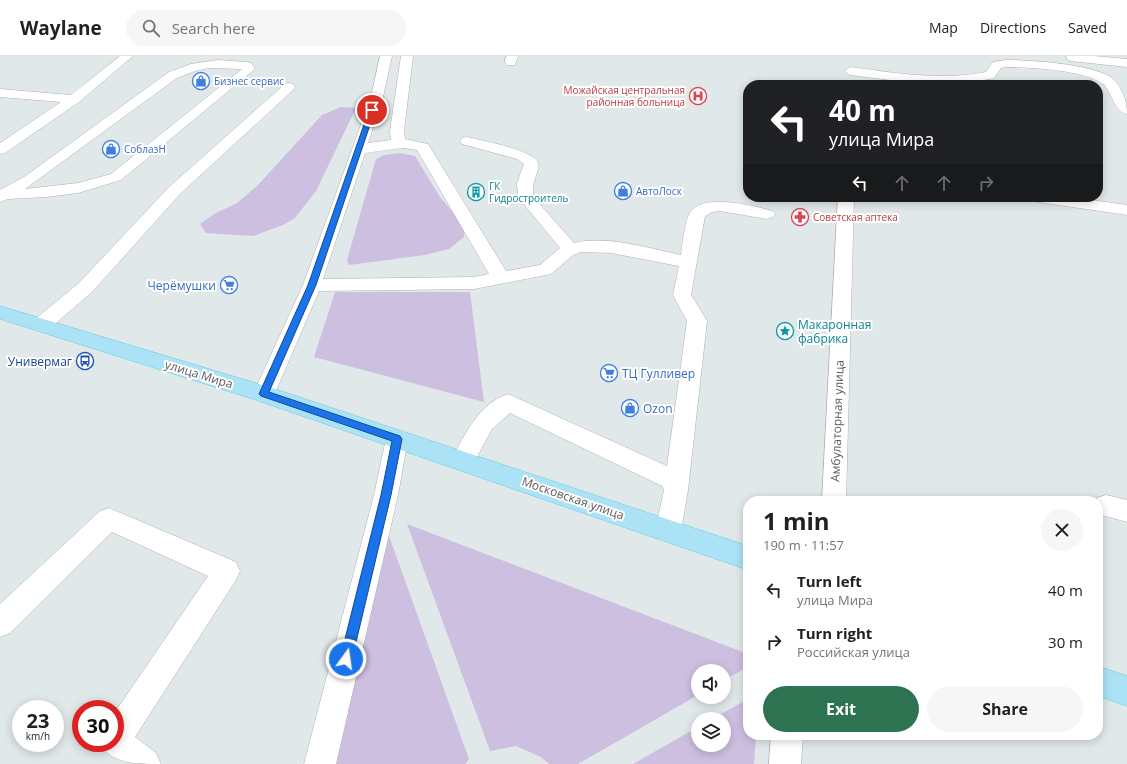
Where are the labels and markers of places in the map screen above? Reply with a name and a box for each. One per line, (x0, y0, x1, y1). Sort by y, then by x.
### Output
shop icon: Бизнес сервис (191, 71, 211, 91)
place label: Бизнес сервис (214, 74, 284, 88)
place label: Можайская центральная районная больница (563, 83, 685, 109)
hospital icon: Можайская центральная районная больница (688, 86, 708, 106)
pin (355, 93, 389, 127)
shop icon: СоблазН (101, 139, 121, 159)
place label: СоблазН (124, 142, 166, 156)
place label: ГК Гидростроитель (489, 179, 568, 205)
shop icon: АвтоЛоск (613, 181, 633, 201)
building icon: ГК Гидростроитель (466, 182, 486, 202)
place label: АвтоЛоск (636, 184, 683, 198)
pharmacy icon: Советская аптека (790, 207, 810, 227)
place label: Советская аптека (813, 210, 898, 224)
supermarket icon: Черёмушки (219, 275, 239, 295)
place label: Черёмушки (148, 277, 216, 294)
place label: Макаронная фабрика (798, 316, 871, 347)
place icon: Макаронная фабрика (775, 321, 795, 341)
bus stop icon: Универмаг (75, 351, 95, 371)
place label: Универмаг (8, 353, 72, 370)
supermarket icon: ТЦ Гулливер (599, 363, 619, 383)
place label: ТЦ Гулливер (622, 365, 695, 382)
shop icon: Ozon (620, 398, 640, 418)
place label: Ozon (643, 400, 673, 417)

